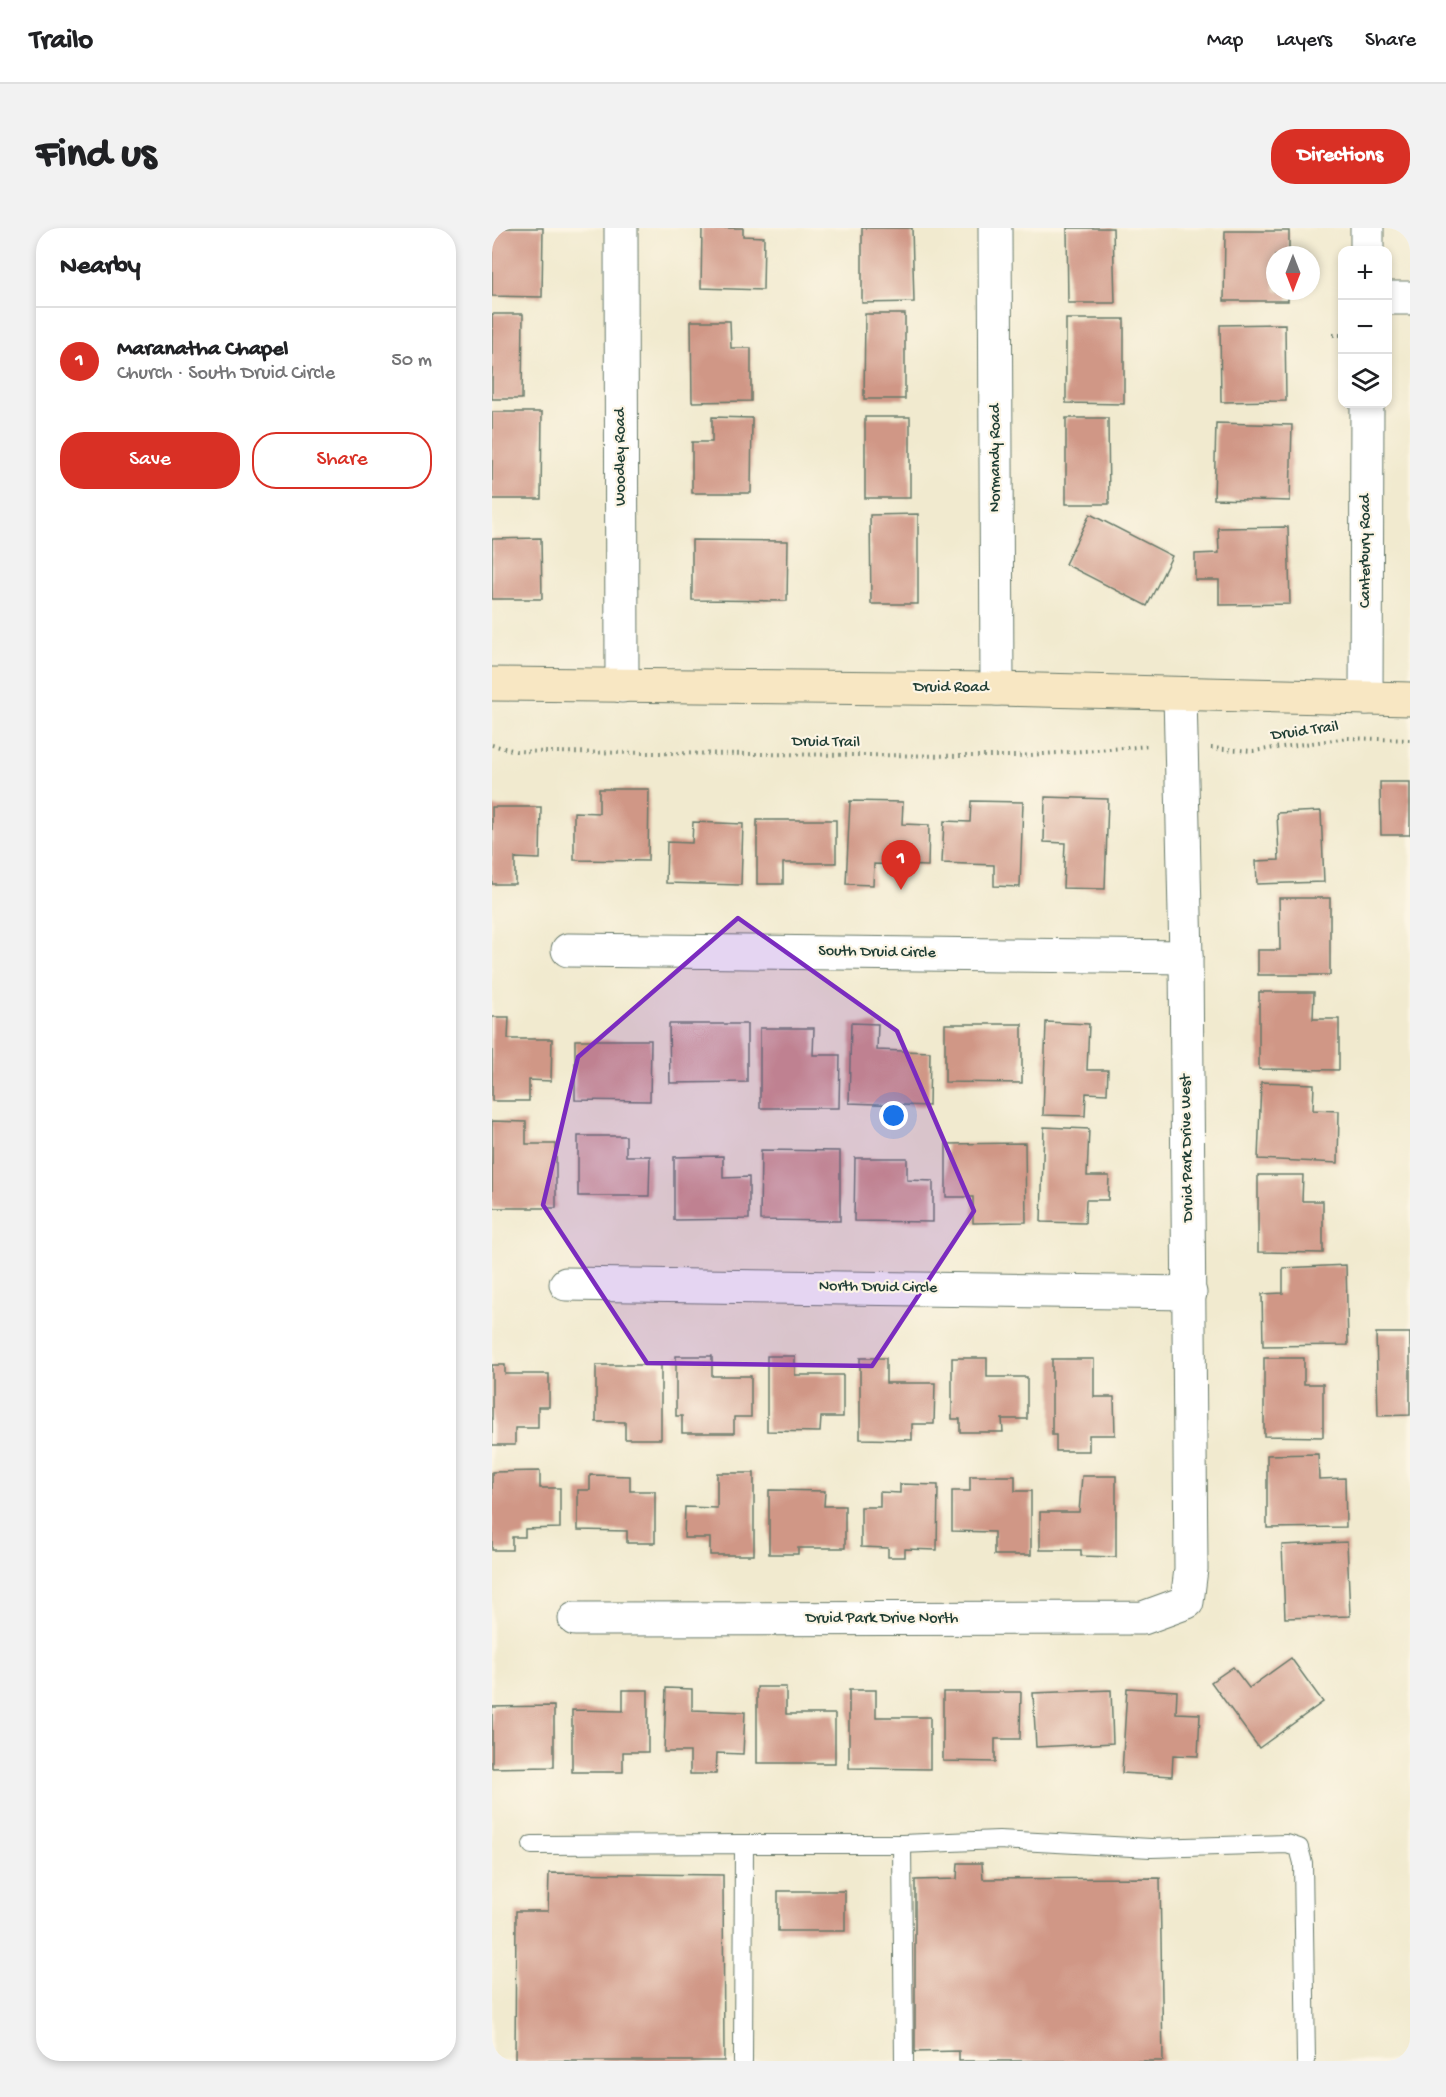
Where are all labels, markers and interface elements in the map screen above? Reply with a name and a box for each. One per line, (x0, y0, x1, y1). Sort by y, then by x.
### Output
text: Trailo (30, 25, 93, 58)
text: Map (1207, 29, 1243, 54)
text: Layers (1276, 29, 1332, 54)
text: Share (1365, 29, 1416, 54)
button: Directions (1271, 129, 1410, 184)
text: Find us (36, 132, 156, 181)
north arrow (1266, 246, 1320, 300)
map controls (1338, 246, 1392, 408)
button: + (1338, 246, 1392, 300)
text: Nearby (60, 252, 141, 283)
button: − (1338, 300, 1392, 354)
text: Maranatha Chapel (117, 337, 288, 363)
text: 1 (75, 350, 84, 373)
text: 50 m (391, 350, 432, 373)
button: layers (1338, 354, 1392, 408)
text: Church · South Druid Circle (117, 363, 335, 386)
street label: Normandy Road (987, 402, 1006, 512)
street label: Woodley Road (612, 406, 631, 506)
button: Save (60, 432, 240, 489)
button: Share (252, 432, 432, 489)
street label: Canterbury Road (1357, 492, 1376, 608)
street label: Druid Road (912, 679, 990, 698)
street label: Druid Trail (1269, 718, 1340, 746)
street label: Druid Trail (791, 733, 860, 753)
pin: 1 (882, 840, 920, 890)
street label: South Druid Circle (818, 942, 937, 964)
street label: Druid Park Drive West (1177, 1073, 1199, 1223)
your location (879, 1101, 908, 1130)
street label: North Druid Circle (819, 1277, 938, 1299)
street label: Druid Park Drive North (805, 1610, 959, 1629)

